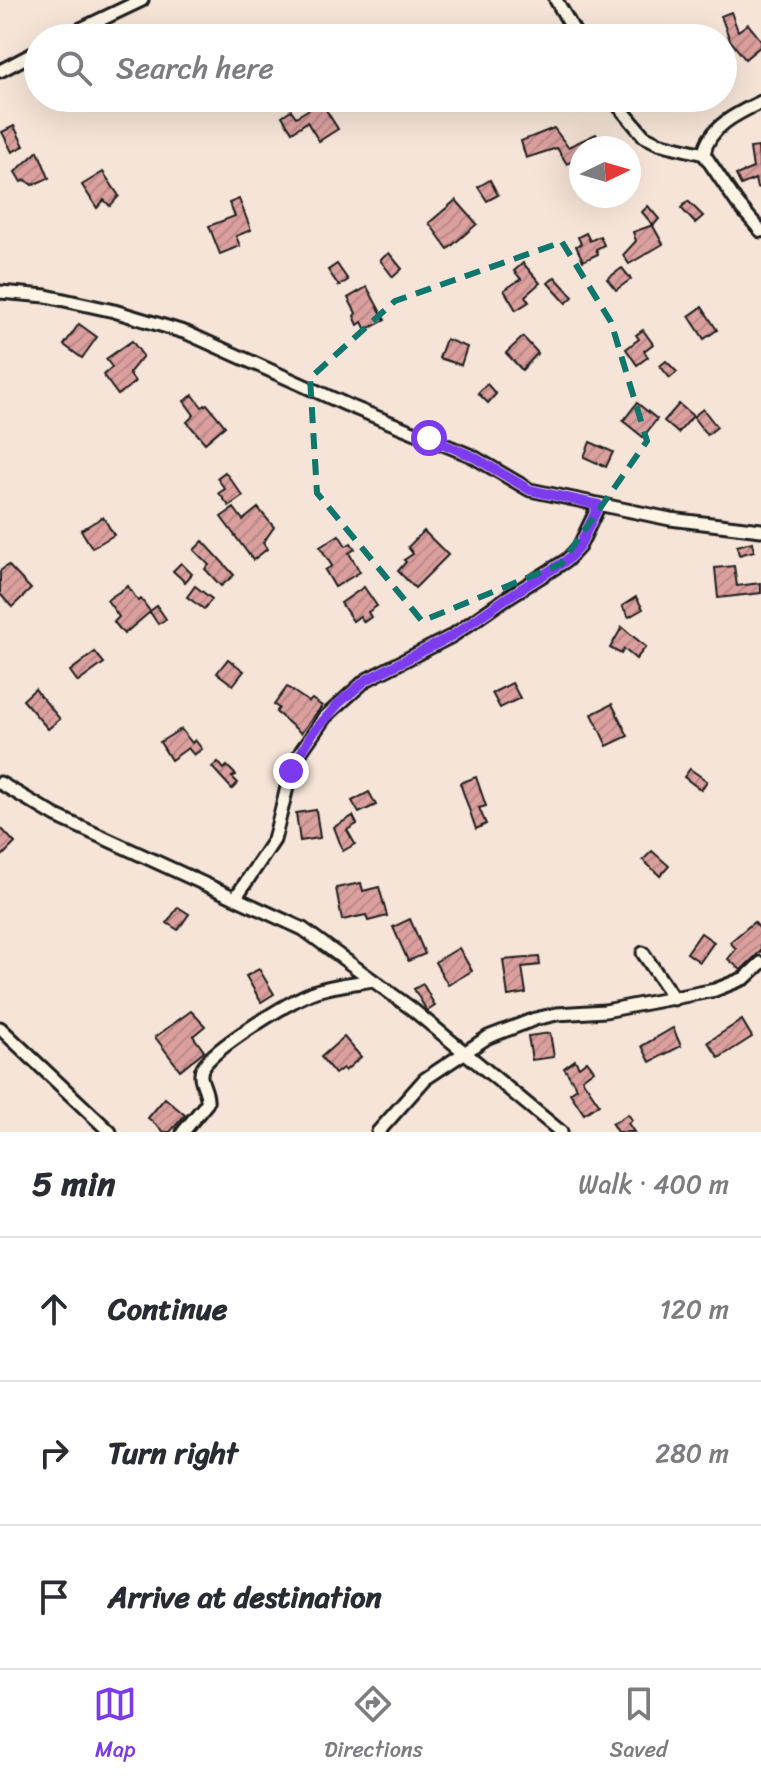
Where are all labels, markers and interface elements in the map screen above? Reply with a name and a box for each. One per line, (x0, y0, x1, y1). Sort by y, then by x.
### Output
search box (24, 24, 737, 112)
text: Search here (116, 41, 274, 95)
icon: search (52, 46, 96, 90)
north arrow (569, 136, 641, 208)
route start (411, 420, 447, 456)
route end (273, 753, 309, 789)
text: 5 min (32, 1154, 115, 1214)
text: Walk · 400 m (578, 1161, 729, 1207)
text: Continue (108, 1282, 227, 1336)
text: 120 m (660, 1286, 729, 1332)
icon: ahead (32, 1287, 76, 1331)
text: Turn right (108, 1426, 238, 1480)
text: 280 m (655, 1430, 729, 1476)
icon: right (32, 1431, 76, 1475)
text: Arrive at destination (108, 1570, 382, 1624)
icon: arrive (32, 1575, 76, 1619)
tab: Map (93, 1682, 137, 1769)
tab: Directions (324, 1682, 423, 1769)
tab: Saved (610, 1682, 668, 1769)

